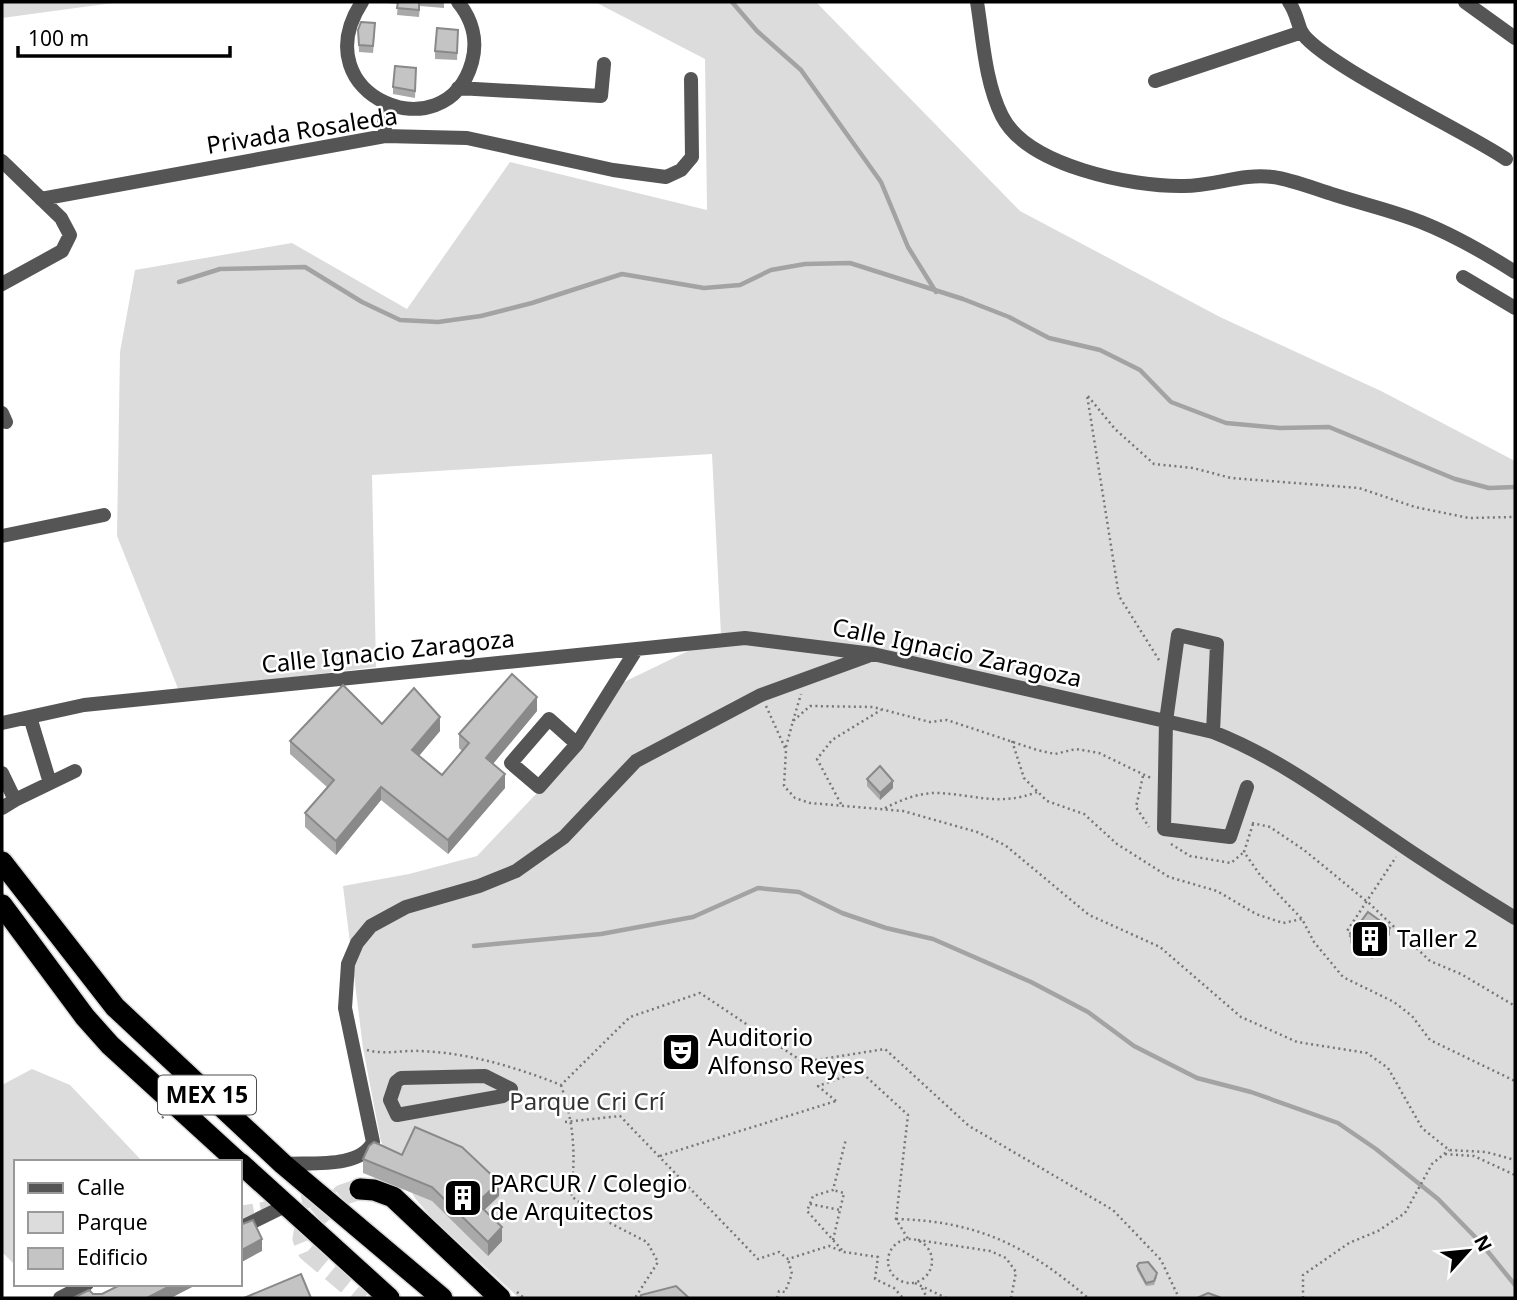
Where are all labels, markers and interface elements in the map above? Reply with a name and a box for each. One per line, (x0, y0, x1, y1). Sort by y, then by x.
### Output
scale bar (18, 14, 229, 58)
text: 100 m (28, 24, 89, 52)
street label: Privada Rosaleda (204, 98, 400, 161)
street label: Calle Ignacio Zaragoza (829, 609, 1085, 694)
street label: Calle Ignacio Zaragoza (260, 621, 516, 680)
building icon: Taller 2 (1349, 918, 1391, 960)
place label: Taller 2 (1397, 921, 1478, 954)
place label: Auditorio Alfonso Reyes (708, 1020, 865, 1081)
theatre icon: Auditorio Alfonso Reyes (660, 1031, 702, 1073)
road number: MEX 15 (158, 1076, 256, 1114)
park label: Parque Cri Crí (509, 1084, 666, 1117)
legend (14, 1160, 242, 1286)
place label: PARCUR / Colegio de Arquitectos (490, 1166, 688, 1227)
text: Calle (77, 1173, 125, 1201)
building icon: PARCUR / Colegio de Arquitectos (442, 1177, 484, 1219)
text: Parque (77, 1208, 147, 1236)
north arrow (1433, 1216, 1503, 1286)
text: N (1468, 1230, 1498, 1256)
text: Edificio (77, 1243, 148, 1271)

